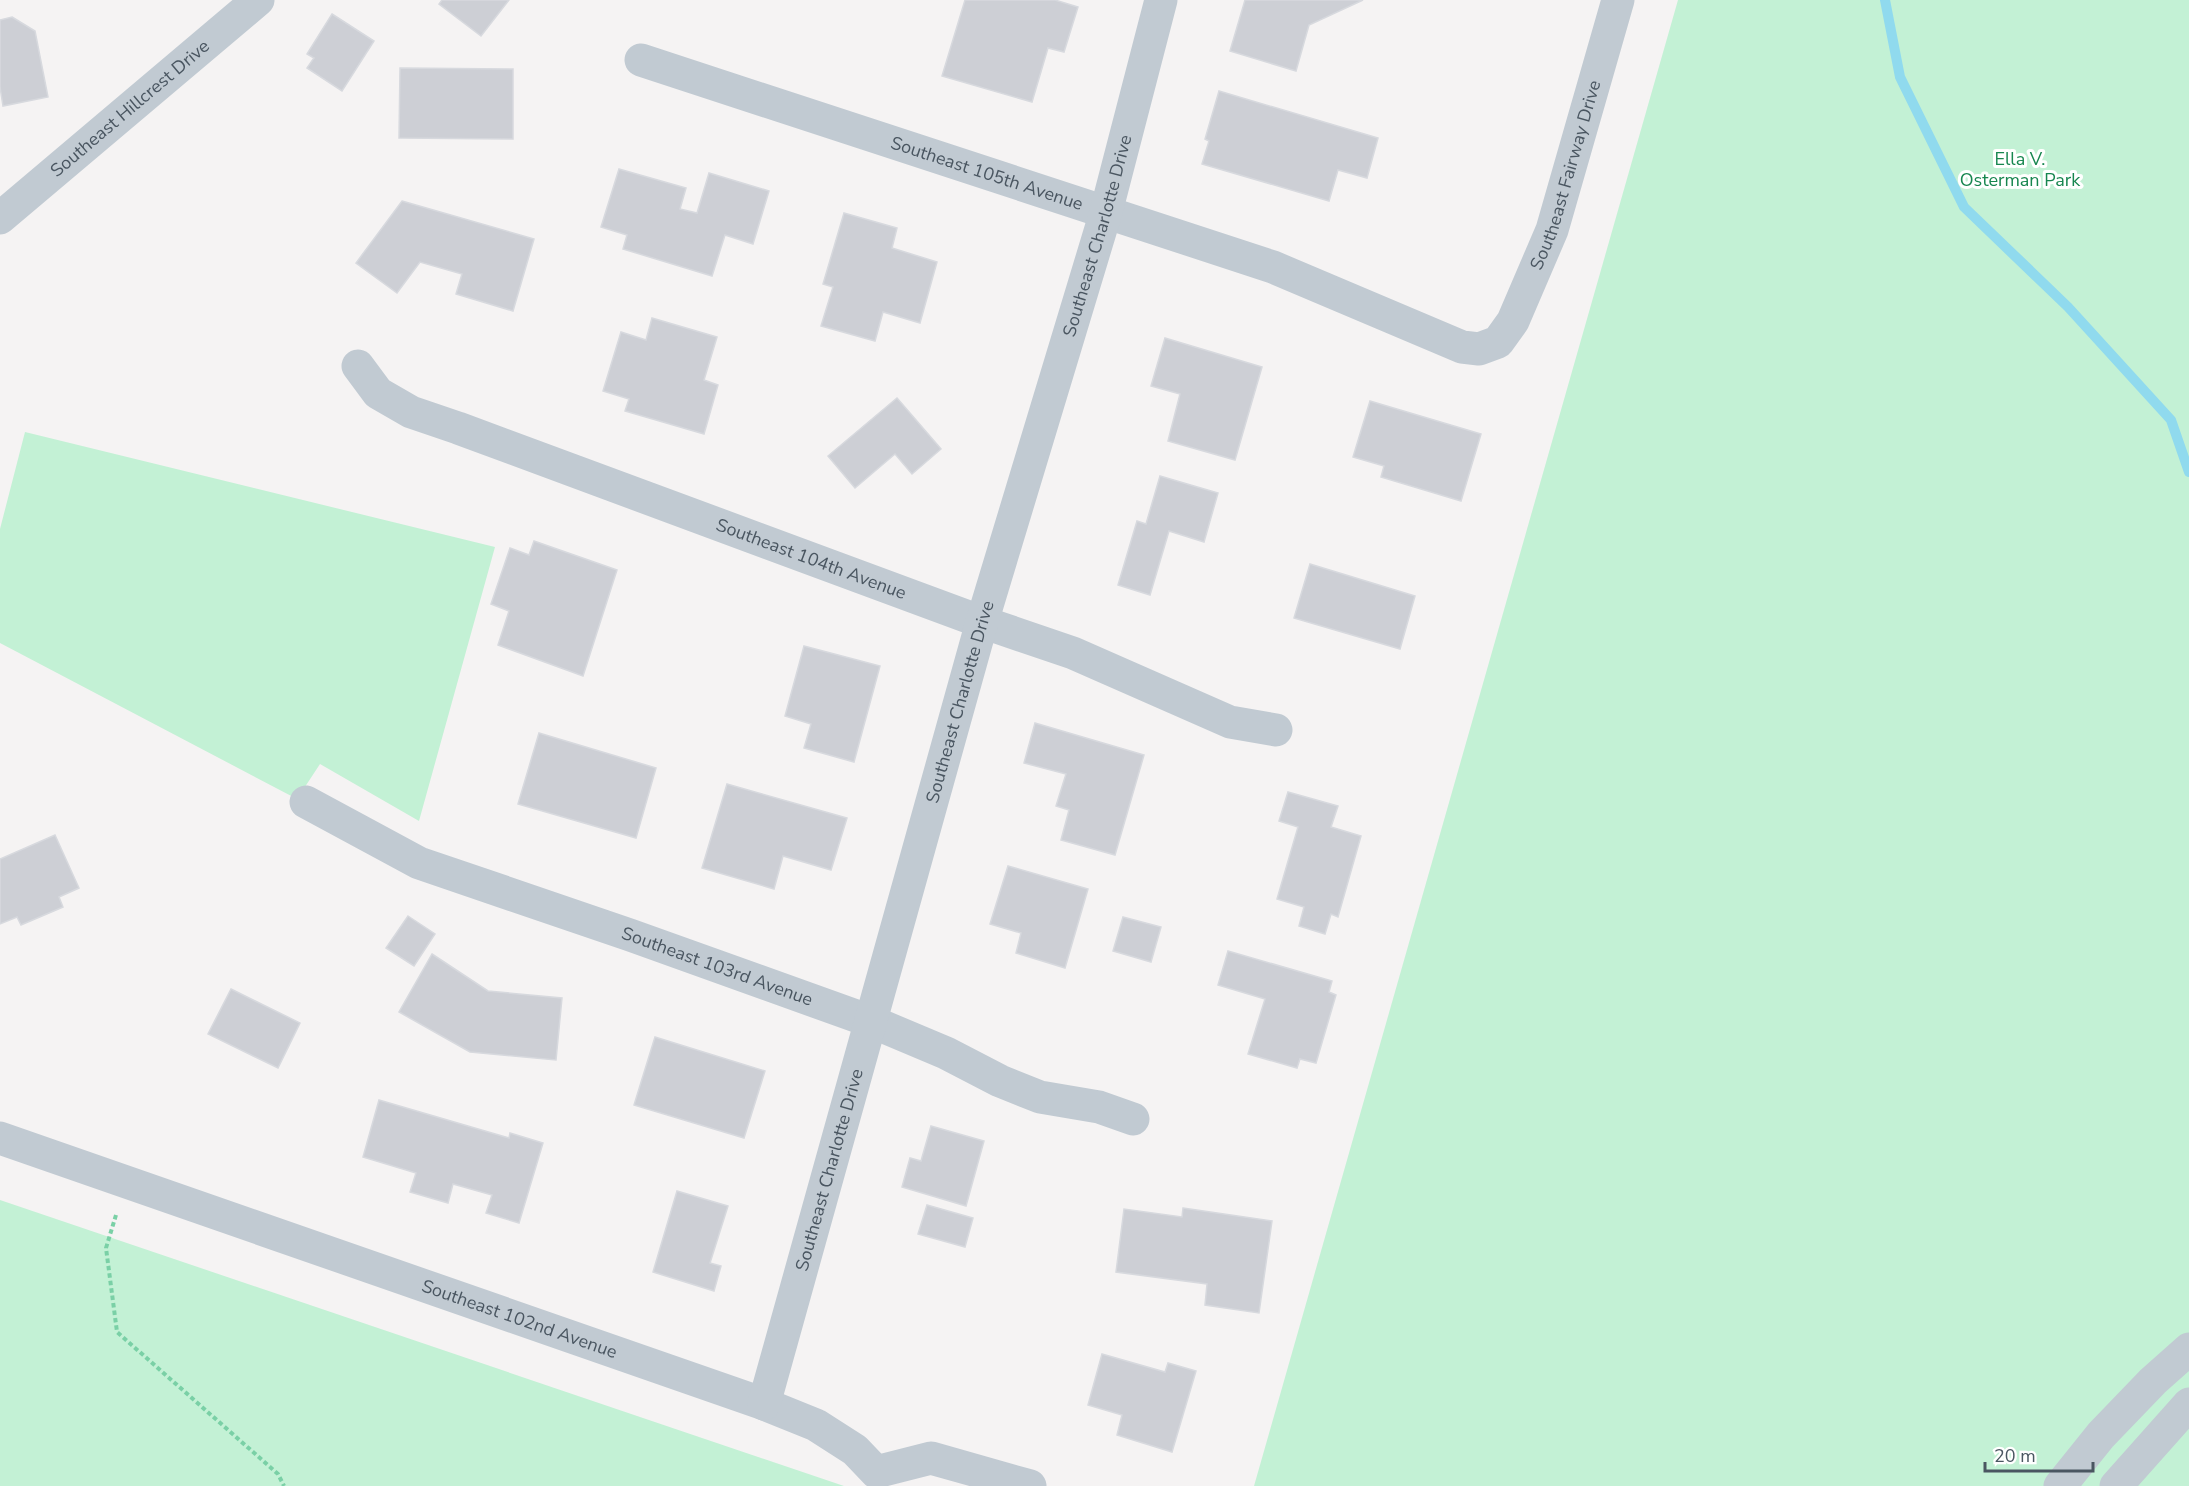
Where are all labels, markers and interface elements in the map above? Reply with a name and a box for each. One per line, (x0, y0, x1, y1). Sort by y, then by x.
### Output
street label: Southeast Hillcrest Drive (45, 34, 215, 182)
street label: Southeast Fairway Drive (1524, 77, 1606, 274)
street label: Southeast 105th Avenue (888, 131, 1086, 216)
street label: Southeast Charlotte Drive (1057, 132, 1138, 340)
park label: Ella V. Osterman Park (1960, 147, 2081, 192)
street label: Southeast 104th Avenue (713, 513, 910, 605)
street label: Southeast Charlotte Drive (920, 598, 1000, 806)
street label: Southeast 103rd Avenue (618, 921, 816, 1012)
street label: Southeast Charlotte Drive (790, 1066, 869, 1274)
street label: Southeast 102nd Avenue (418, 1274, 620, 1364)
scale bar (1985, 1435, 2093, 1473)
text: 20 m (1994, 1444, 2036, 1468)

